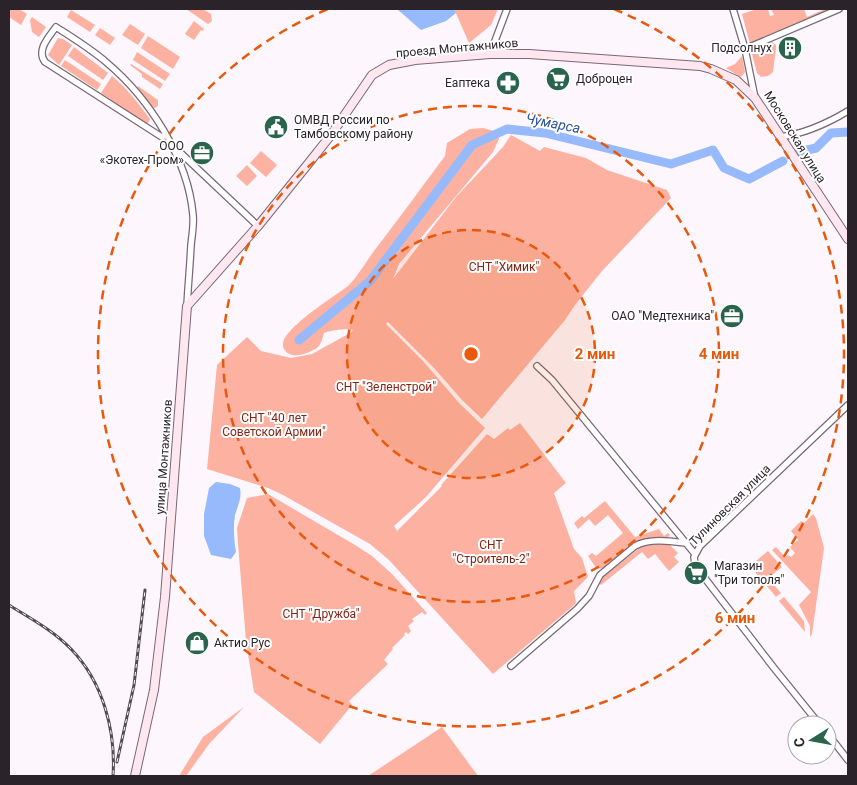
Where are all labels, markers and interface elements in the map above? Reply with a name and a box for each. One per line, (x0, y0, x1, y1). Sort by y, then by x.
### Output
building icon: Подсолнух (777, 35, 803, 61)
street label: проезд Монтажников (395, 36, 519, 60)
place label: Подсолнух (711, 41, 772, 55)
supermarket icon: Доброцен (545, 66, 571, 92)
pharmacy icon: Еаптека (495, 70, 521, 96)
place label: Доброцен (576, 72, 632, 86)
place label: Еаптека (445, 76, 490, 90)
street label: Московская улица (761, 89, 829, 185)
water label: Чумарса (524, 110, 582, 136)
place label: ОМВД России по Тамбовскому району (294, 113, 413, 141)
public building icon: ОМВД России по Тамбовскому району (263, 114, 289, 140)
place label: ООО «Экотех-Пром» (100, 139, 184, 167)
office icon: ООО «Экотех-Пром» (189, 140, 215, 166)
park label: СНТ "Химик" (469, 260, 539, 274)
office icon: ОАО "Медтехника" (719, 303, 745, 329)
place label: ОАО "Медтехника" (611, 309, 714, 323)
centre of rings (462, 345, 480, 363)
text: 2 мин (575, 345, 615, 363)
text: 4 мин (699, 345, 739, 363)
park label: СНТ "Зеленстрой" (336, 380, 436, 394)
street label: улица Монтажников (153, 399, 175, 515)
park label: СНТ "40 лет Советской Армии" (222, 411, 326, 439)
street label: Тулиновская улица (687, 462, 773, 548)
park label: СНТ "Строитель-2" (453, 538, 530, 566)
place label: Магазин "Три тополя" (714, 559, 785, 587)
supermarket icon: Магазин "Три тополя" (683, 560, 709, 586)
park label: СНТ "Дружба" (282, 607, 360, 621)
text: 6 мин (715, 609, 755, 627)
shop icon: Актио Рус (184, 630, 210, 656)
place label: Актио Рус (214, 636, 270, 650)
north arrow (787, 715, 837, 765)
text: С (791, 736, 808, 749)

